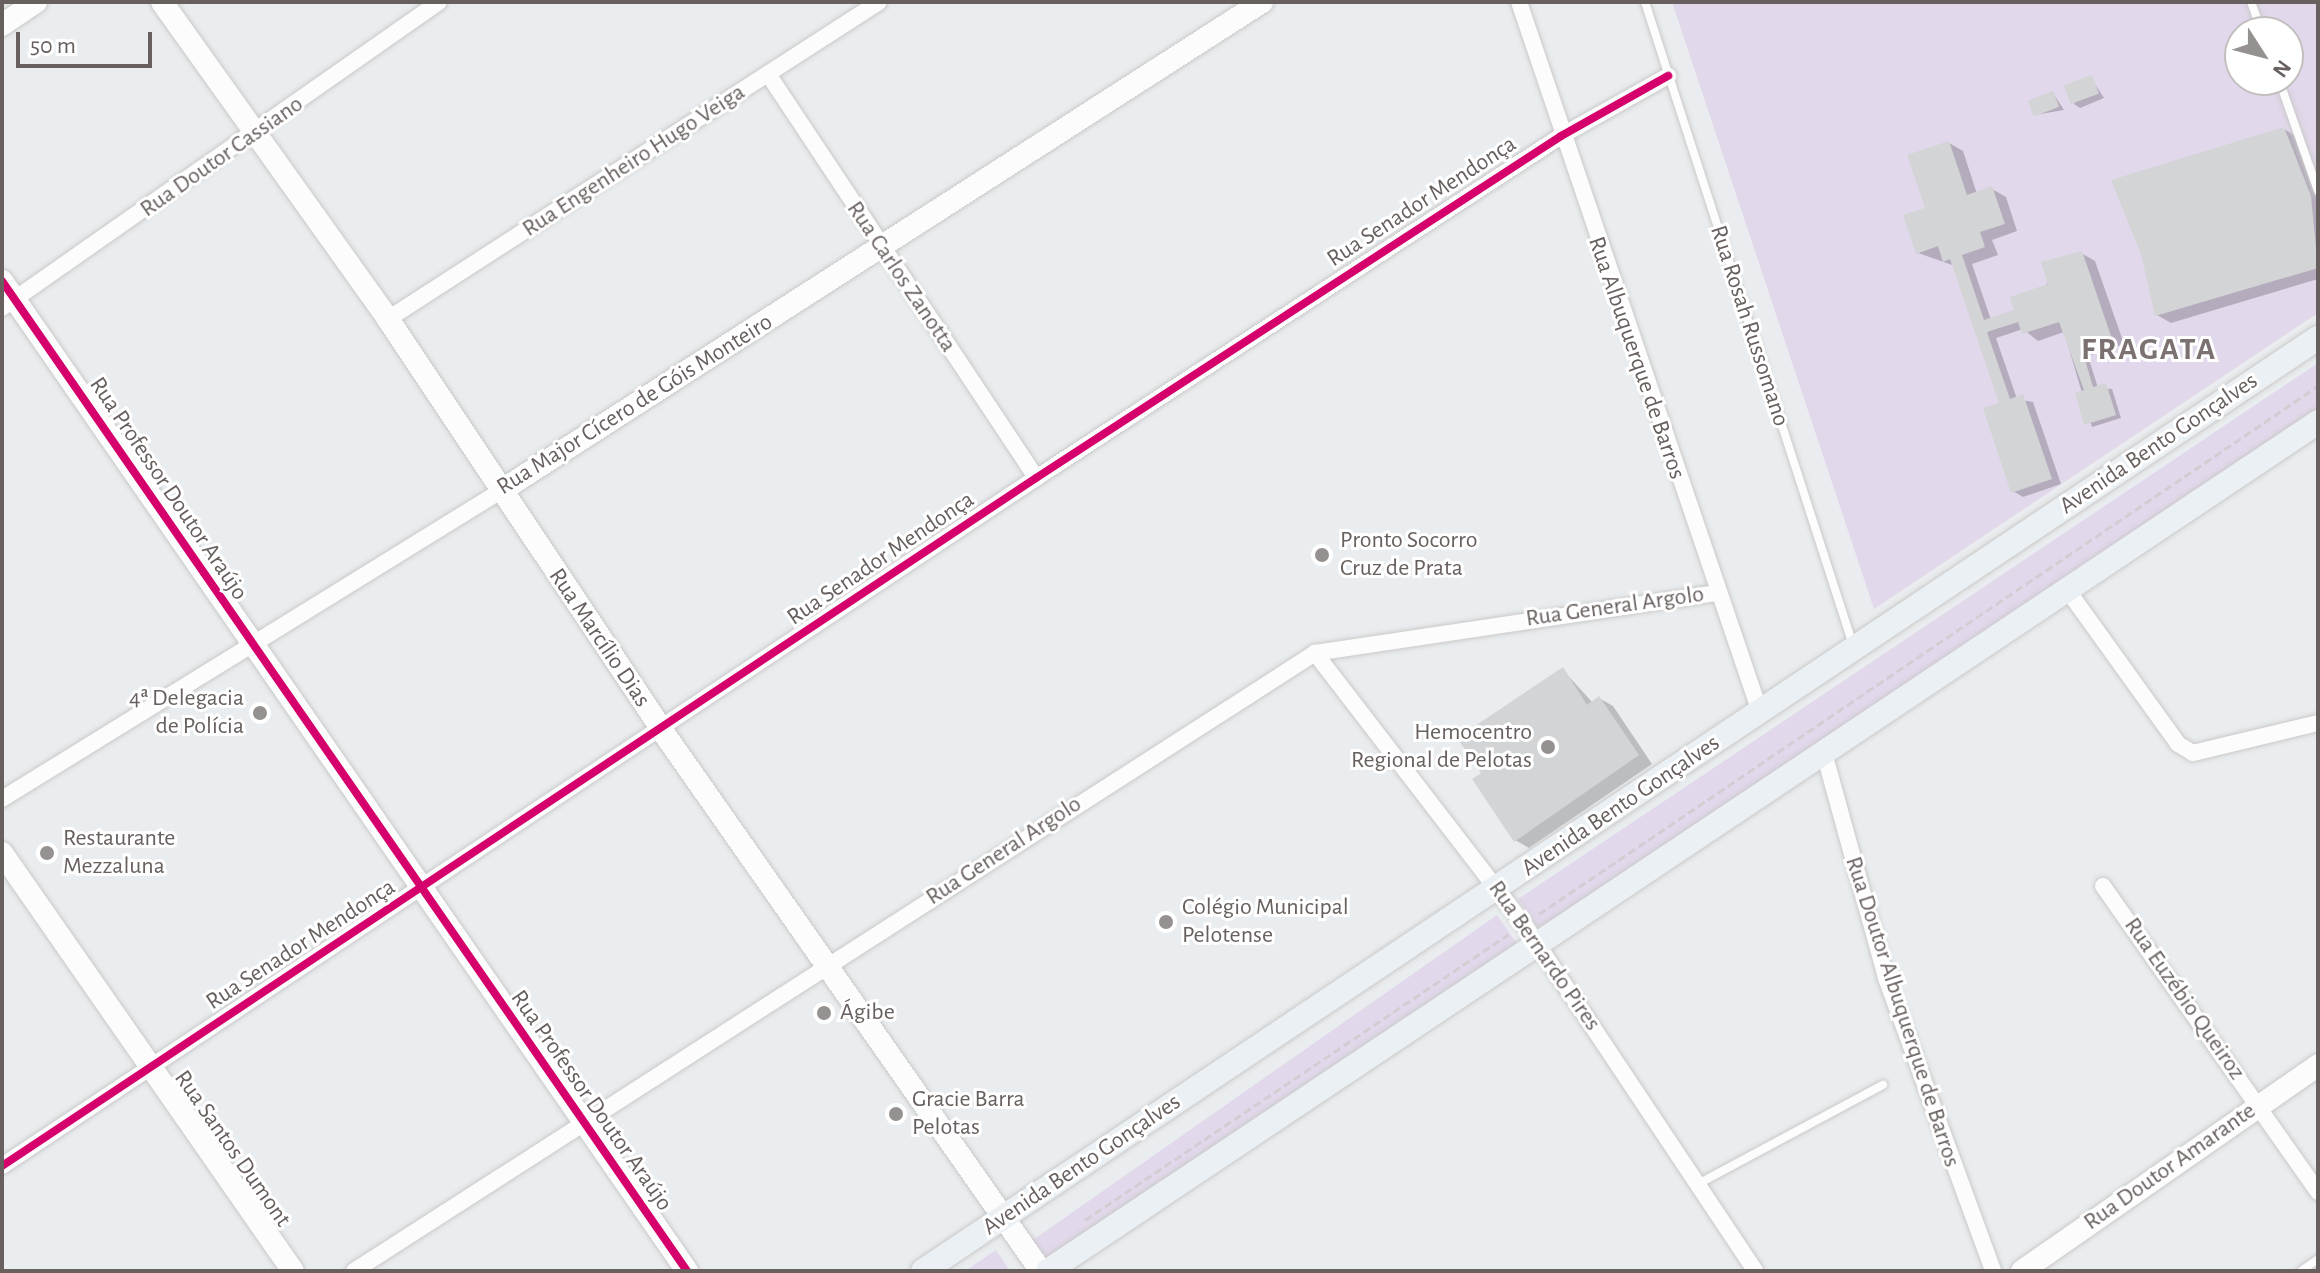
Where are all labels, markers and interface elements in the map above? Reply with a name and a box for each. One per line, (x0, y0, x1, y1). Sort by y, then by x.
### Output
scale bar (20, 16, 156, 66)
north arrow (2224, 16, 2304, 96)
text: 50 m (30, 34, 76, 58)
text: N (2268, 56, 2295, 82)
street label: Rua Engenheiro Hugo Veiga (517, 78, 751, 244)
street label: Rua Doutor Cassiano (135, 90, 309, 224)
street label: Rua Senador Mendonça (1322, 130, 1522, 274)
street label: Rua Carlos Zanotta (840, 196, 962, 358)
street label: Rua Rosah Russomano (1703, 222, 1795, 430)
street label: Rua Albuquerque de Barros (1581, 233, 1691, 483)
street label: Rua Major Cícero de Góis Monteiro (492, 308, 778, 502)
district label: FRAGATA (2081, 330, 2217, 368)
street label: Avenida Bento Gonçalves (2054, 367, 2264, 521)
street label: Rua Professor Doutor Araújo (83, 372, 253, 606)
street label: Rua Senador Mendonça (782, 486, 980, 632)
place label: Pronto Socorro Cruz de Prata (1340, 527, 1478, 583)
marker: Pronto Socorro Cruz de Prata (1311, 544, 1333, 566)
street label: Rua Marcílio Dias (542, 563, 656, 713)
street label: Rua General Argolo (1524, 580, 1706, 634)
place label: 4ª Delegacia de Polícia (129, 685, 244, 741)
marker: 4ª Delegacia de Polícia (251, 704, 269, 722)
place label: Hemocentro Regional de Pelotas (1351, 719, 1532, 775)
street label: Avenida Bento Gonçalves (1516, 729, 1726, 883)
marker: Hemocentro Regional de Pelotas (1539, 738, 1557, 756)
street label: Rua General Argolo (921, 790, 1087, 912)
place label: Restaurante Mezzaluna (63, 825, 175, 881)
marker: Restaurante Mezzaluna (38, 844, 56, 862)
street label: Rua Doutor Albuquerque de Barros (1838, 853, 1966, 1171)
street label: Rua Senador Mendonça (201, 873, 401, 1017)
street label: Rua Bernardo Pires (1482, 875, 1606, 1037)
place label: Colégio Municipal Pelotense (1182, 894, 1349, 950)
street label: Rua Euzébio Queiroz (2117, 912, 2251, 1086)
marker: Colégio Municipal Pelotense (1157, 913, 1175, 931)
street label: Rua Professor Doutor Araújo (504, 985, 678, 1217)
place label: Ágibe (840, 999, 895, 1027)
marker: Ágibe (815, 1004, 833, 1022)
street label: Rua Santos Dumont (167, 1065, 297, 1233)
place label: Gracie Barra Pelotas (912, 1086, 1025, 1142)
street label: Avenida Bento Gonçalves (977, 1088, 1187, 1242)
street label: Rua Doutor Amarante (2079, 1097, 2261, 1237)
marker: Gracie Barra Pelotas (887, 1105, 905, 1123)

